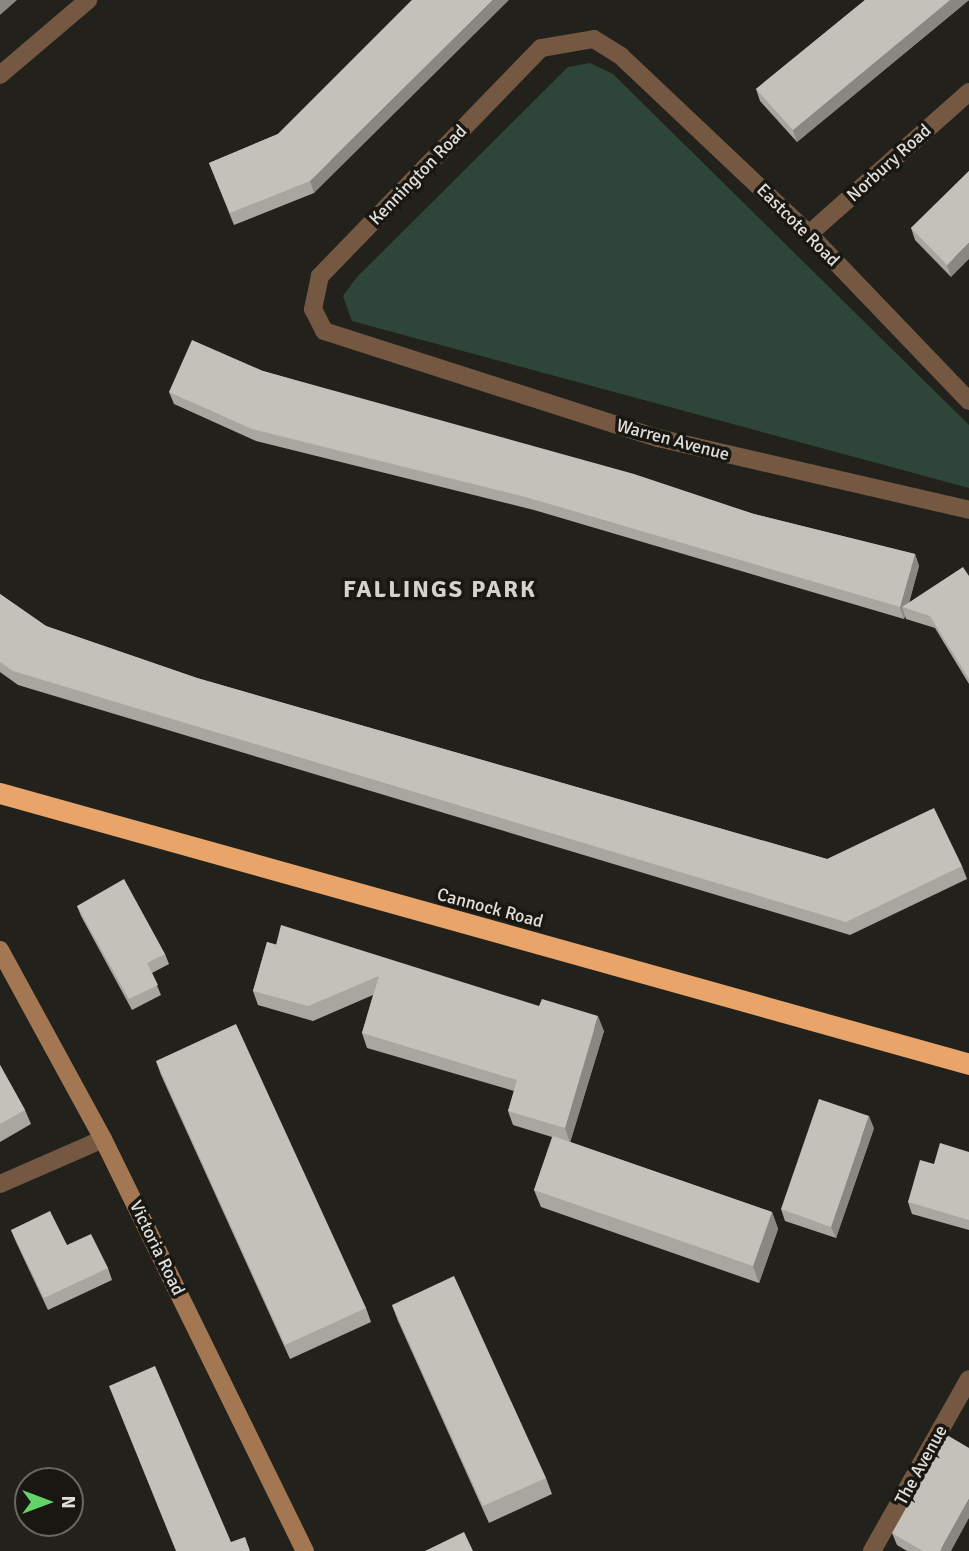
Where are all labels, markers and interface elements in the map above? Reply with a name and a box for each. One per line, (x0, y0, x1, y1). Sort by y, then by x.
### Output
street label: Kennington Road (365, 120, 471, 230)
street label: Norbury Road (843, 120, 935, 206)
street label: Eastcote Road (752, 179, 844, 271)
street label: Warren Avenue (614, 415, 732, 465)
district label: FALLINGS PARK (345, 576, 535, 604)
street label: Cannock Road (435, 883, 545, 933)
street label: Victoria Road (125, 1197, 189, 1299)
street label: The Avenue (890, 1421, 952, 1509)
north arrow (14, 1467, 84, 1537)
text: N (56, 1495, 80, 1509)

